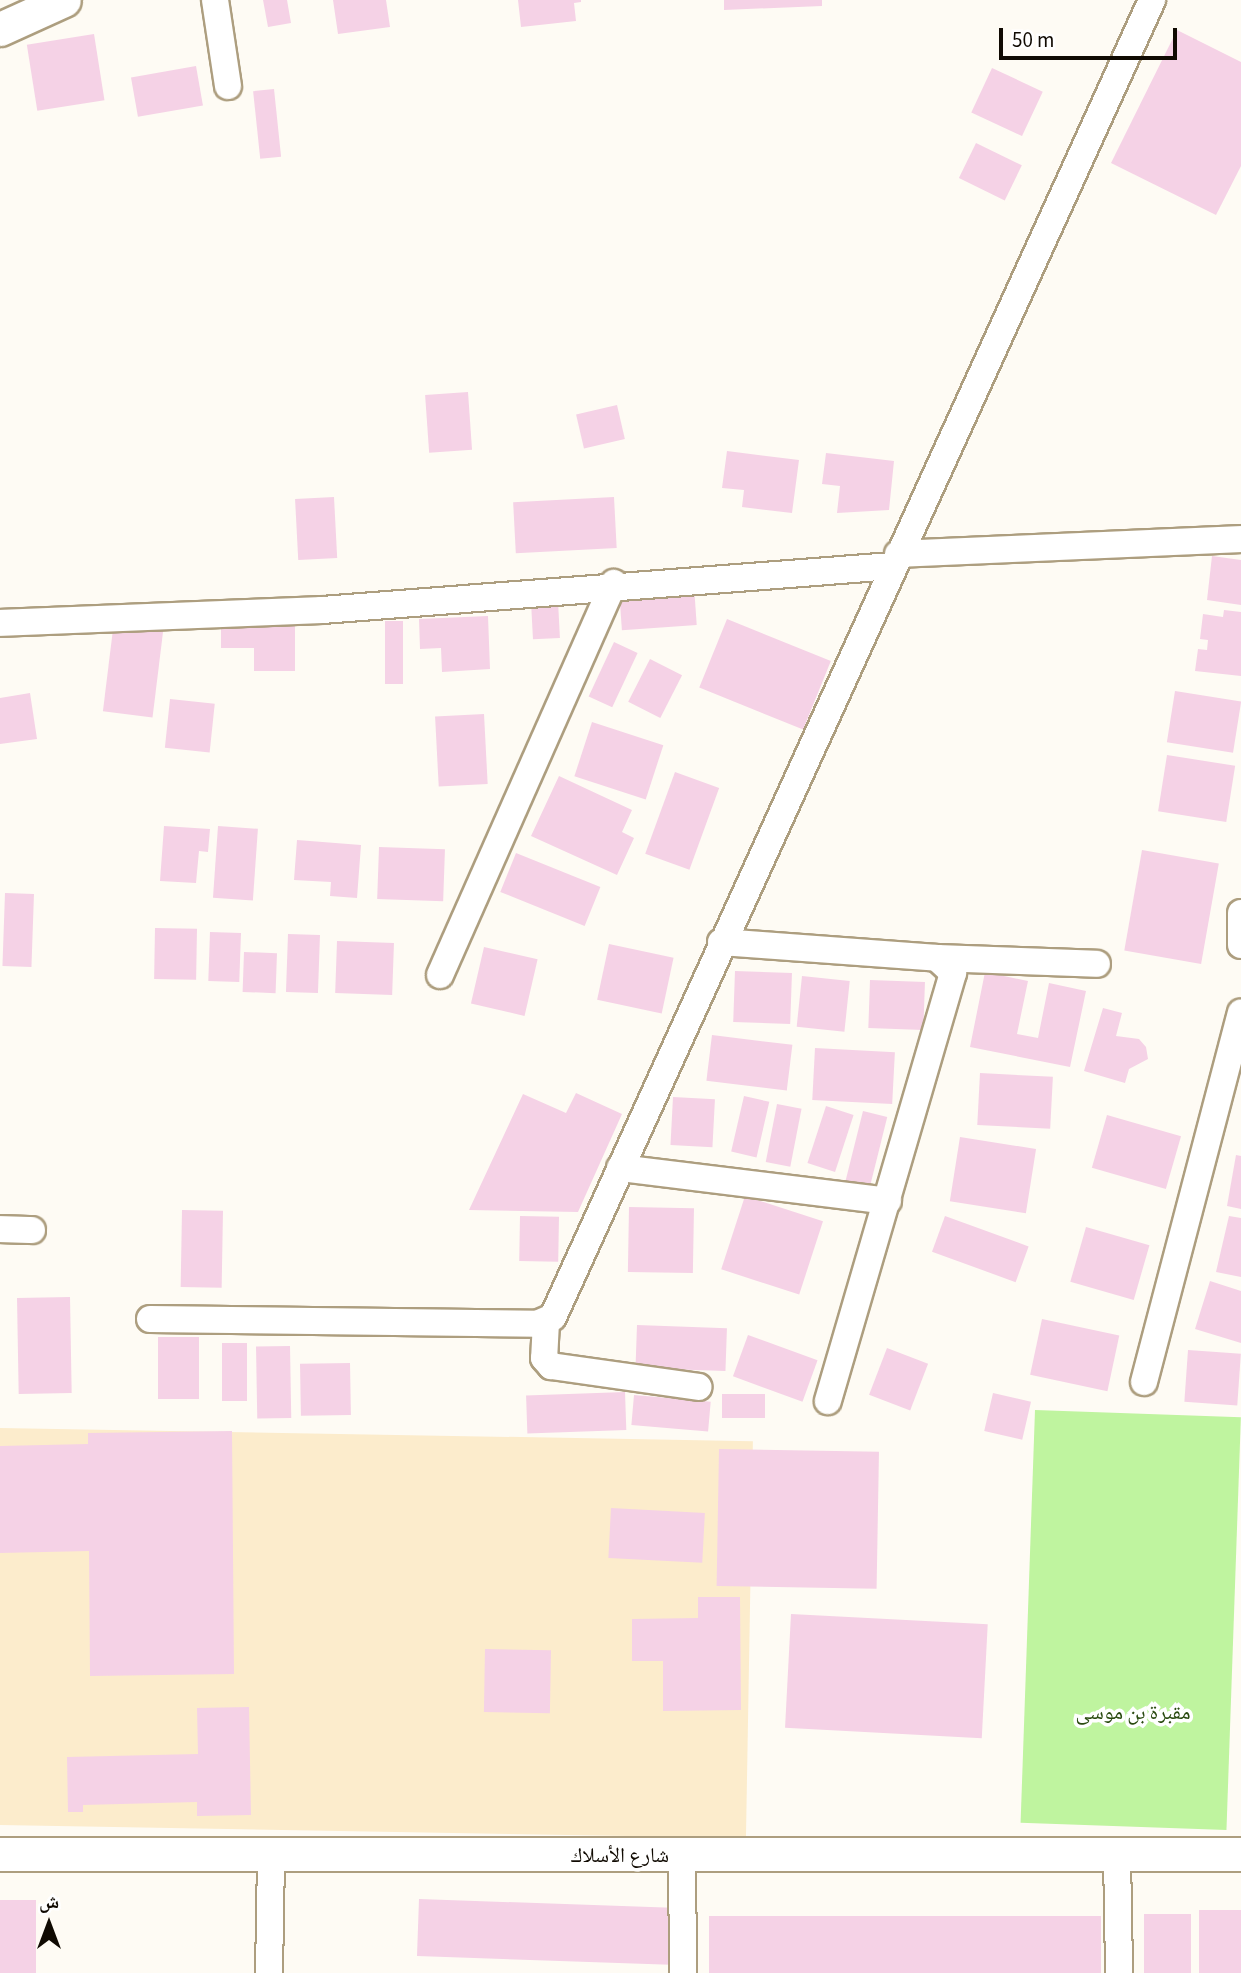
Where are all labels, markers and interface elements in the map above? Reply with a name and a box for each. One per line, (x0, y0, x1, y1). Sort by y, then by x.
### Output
scale bar (1003, 14, 1182, 58)
text: 50 m (1012, 25, 1054, 55)
park label: مقبرة بن موسى (1076, 1699, 1190, 1725)
street label: شارع الأسلاك (571, 1842, 669, 1868)
north arrow (14, 1889, 84, 1959)
text: ش (39, 1889, 59, 1916)

